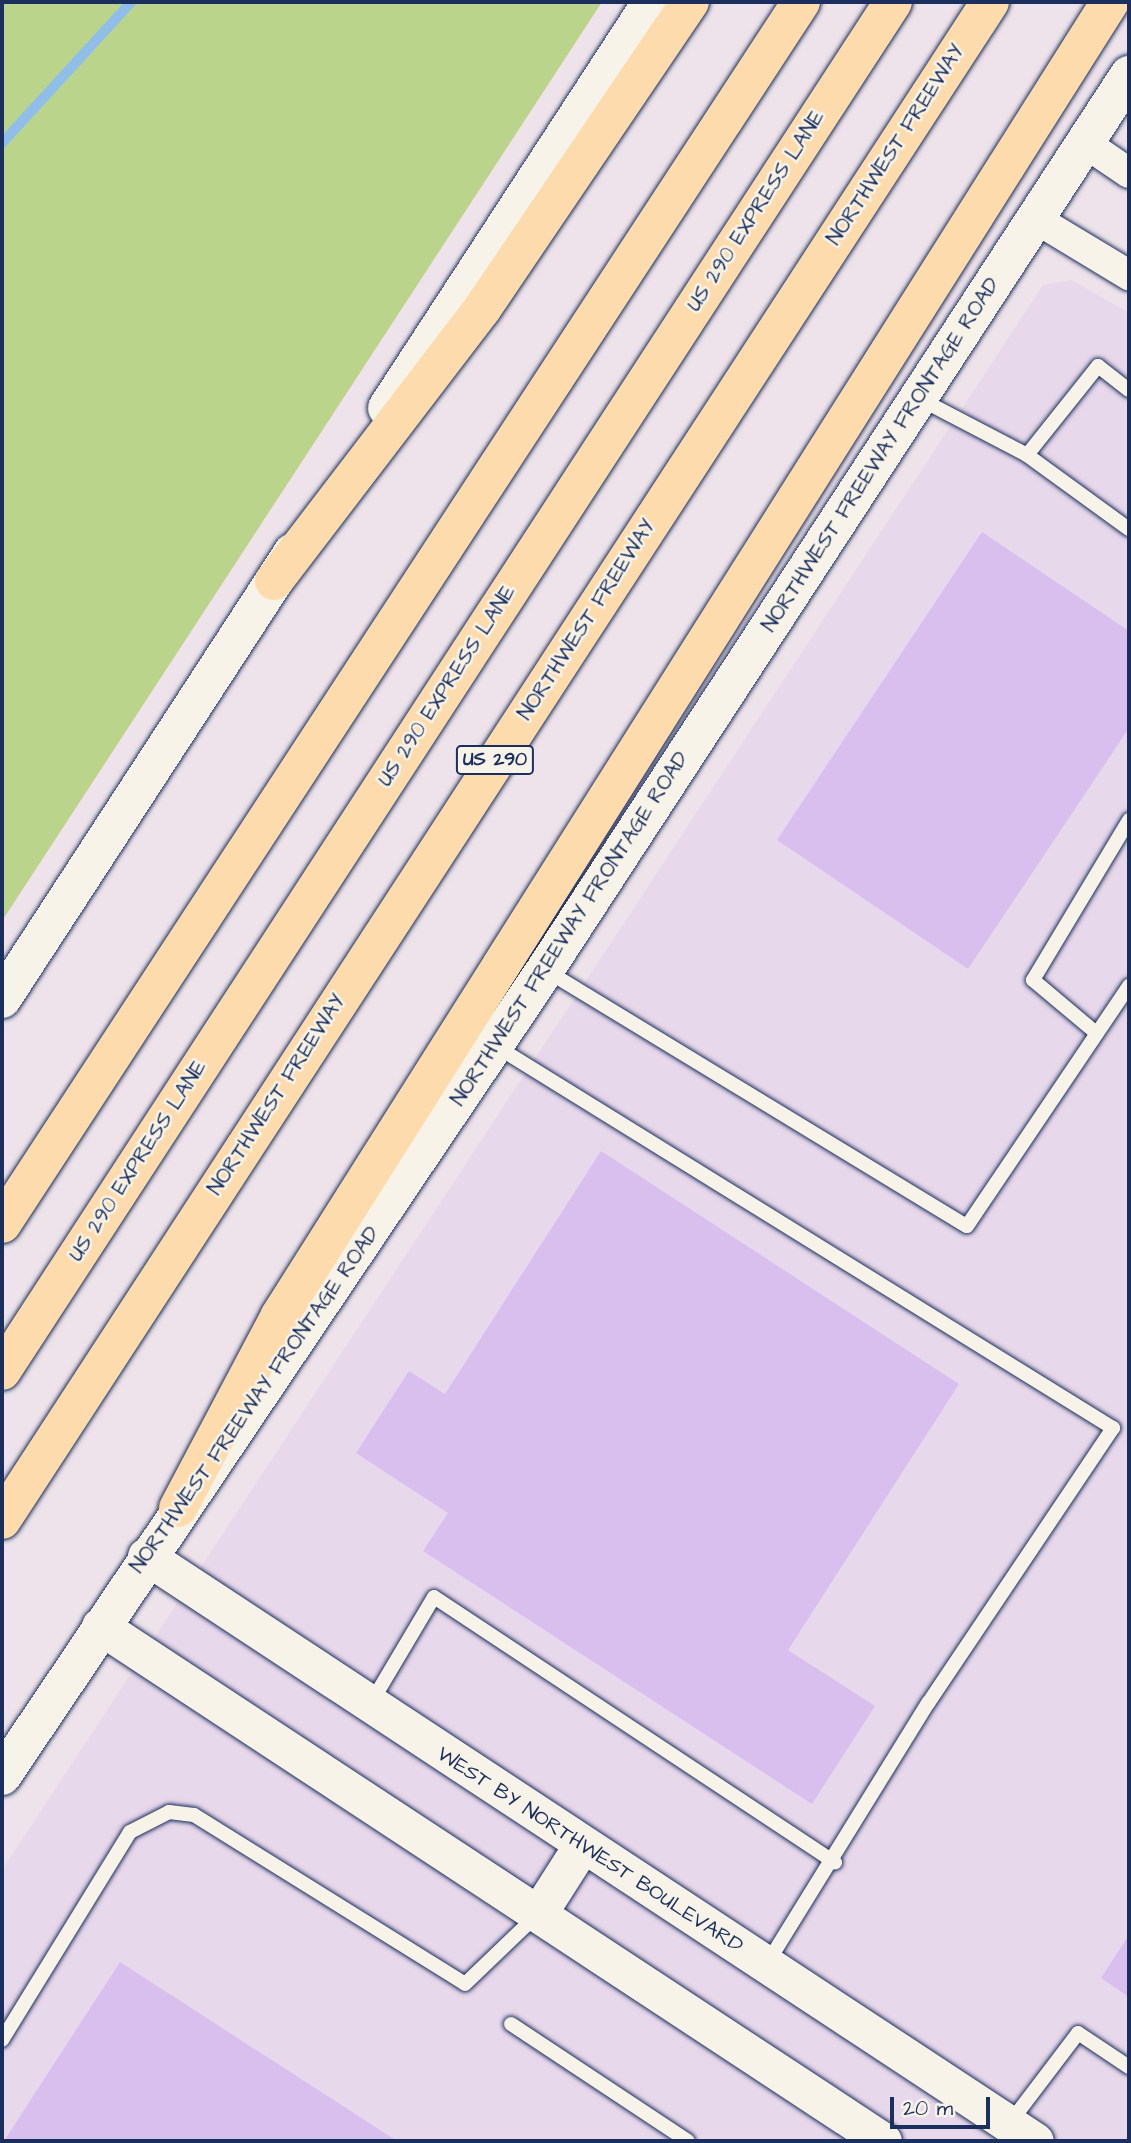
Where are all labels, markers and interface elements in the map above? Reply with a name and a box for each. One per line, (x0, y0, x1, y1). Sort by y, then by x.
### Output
street label: NORTHWEST FREEWAY (822, 40, 970, 250)
street label: US 290 EXPRESS LANE (682, 106, 830, 316)
street label: NORTHWEST FREEWAY FRONTAGE ROAD (757, 273, 1005, 637)
street label: NORTHWEST FREEWAY (513, 515, 661, 725)
street label: US 290 EXPRESS LANE (373, 581, 521, 791)
road number: US 290 (455, 744, 535, 776)
street label: NORTHWEST FREEWAY FRONTAGE ROAD (446, 747, 694, 1111)
street label: NORTHWEST FREEWAY (203, 990, 351, 1200)
street label: US 290 EXPRESS LANE (64, 1056, 212, 1266)
street label: NORTHWEST FREEWAY FRONTAGE ROAD (125, 1222, 385, 1578)
street label: WEST BY NORTHWEST BOULEVARD (432, 1741, 748, 1959)
scale bar (893, 2084, 993, 2128)
text: 20 m (903, 2094, 953, 2123)

